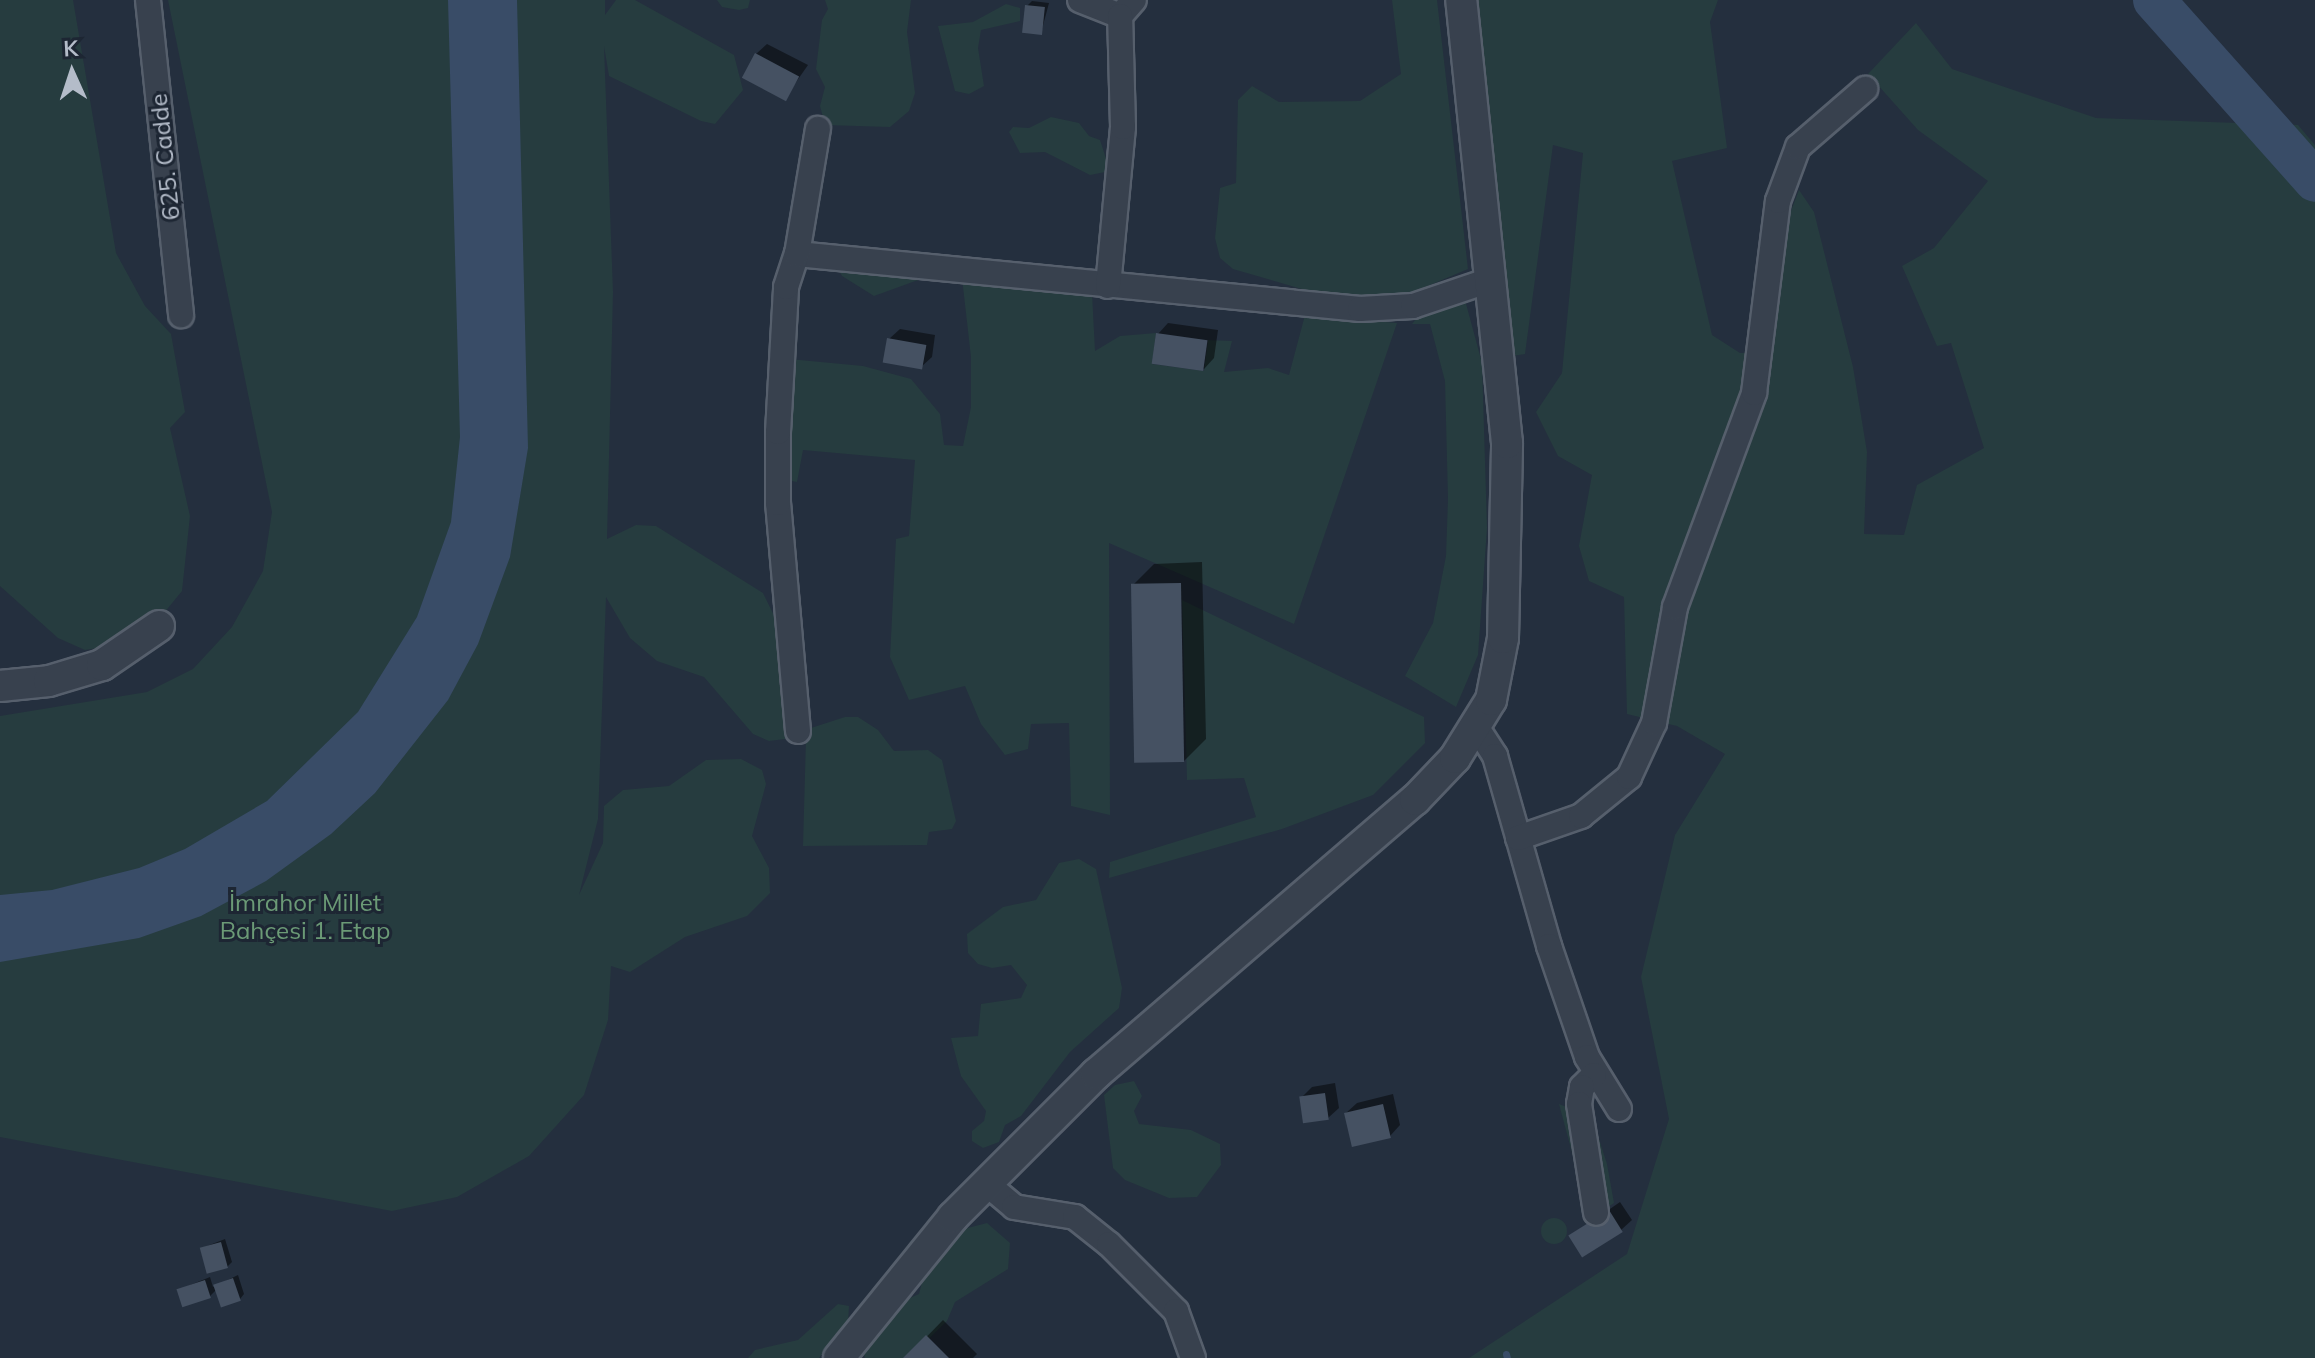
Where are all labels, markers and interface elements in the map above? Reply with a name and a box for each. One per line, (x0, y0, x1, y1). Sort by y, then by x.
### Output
north arrow (32, 32, 112, 112)
text: K (63, 34, 79, 62)
street label: 625. Cadde (144, 92, 186, 222)
park label: İmrahor Millet Bahçesi 1. Etap (220, 889, 390, 945)

